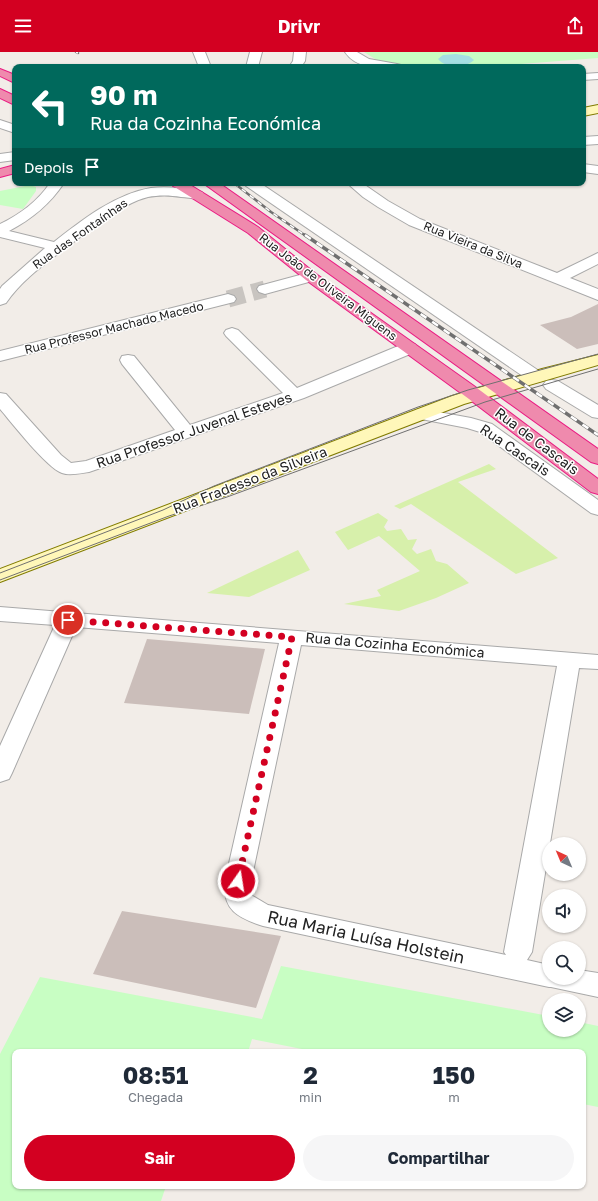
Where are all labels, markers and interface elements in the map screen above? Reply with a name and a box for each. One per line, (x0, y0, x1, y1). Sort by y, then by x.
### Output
icon: menu (12, 15, 34, 37)
text: Drivr (278, 15, 320, 37)
icon: share (564, 15, 586, 37)
text: 90 m (90, 78, 157, 111)
icon: left (24, 80, 76, 132)
text: Rua da Cozinha Económica (90, 112, 321, 134)
icon: arrive (81, 156, 103, 178)
text: Depois (24, 158, 73, 176)
street label: Rua das Fontaínhas (29, 195, 130, 272)
street label: Rua Vieira da Silva (421, 218, 525, 271)
street label: Rua João de Oliveira Miguens (256, 230, 400, 343)
street label: Rua Professor Machado Macedo (23, 298, 205, 357)
street label: Rua Professor Juvenal Esteves (94, 388, 294, 471)
street label: Rua de Cascais (492, 403, 583, 478)
street label: Rua Cascais (477, 420, 553, 479)
street label: Rua Fradesso da Silveira (170, 442, 329, 517)
pin (51, 603, 85, 637)
icon: arrive (57, 609, 79, 631)
street label: Rua da Cozinha Económica (305, 628, 485, 661)
north arrow (542, 837, 586, 881)
map controls (542, 837, 586, 1037)
position arrow (217, 860, 259, 902)
button: sound (542, 889, 586, 933)
street label: Rua Maria Luísa Holstein (266, 905, 467, 968)
button: search (542, 941, 586, 985)
button: layers (542, 993, 586, 1037)
text: 08:51 (123, 1060, 188, 1089)
text: 2 (303, 1060, 318, 1089)
text: 150 (433, 1060, 475, 1089)
text: Chegada (128, 1089, 183, 1105)
text: min (299, 1089, 322, 1105)
text: m (448, 1089, 460, 1105)
button: Sair (24, 1135, 295, 1181)
button: Compartilhar (303, 1135, 574, 1181)

